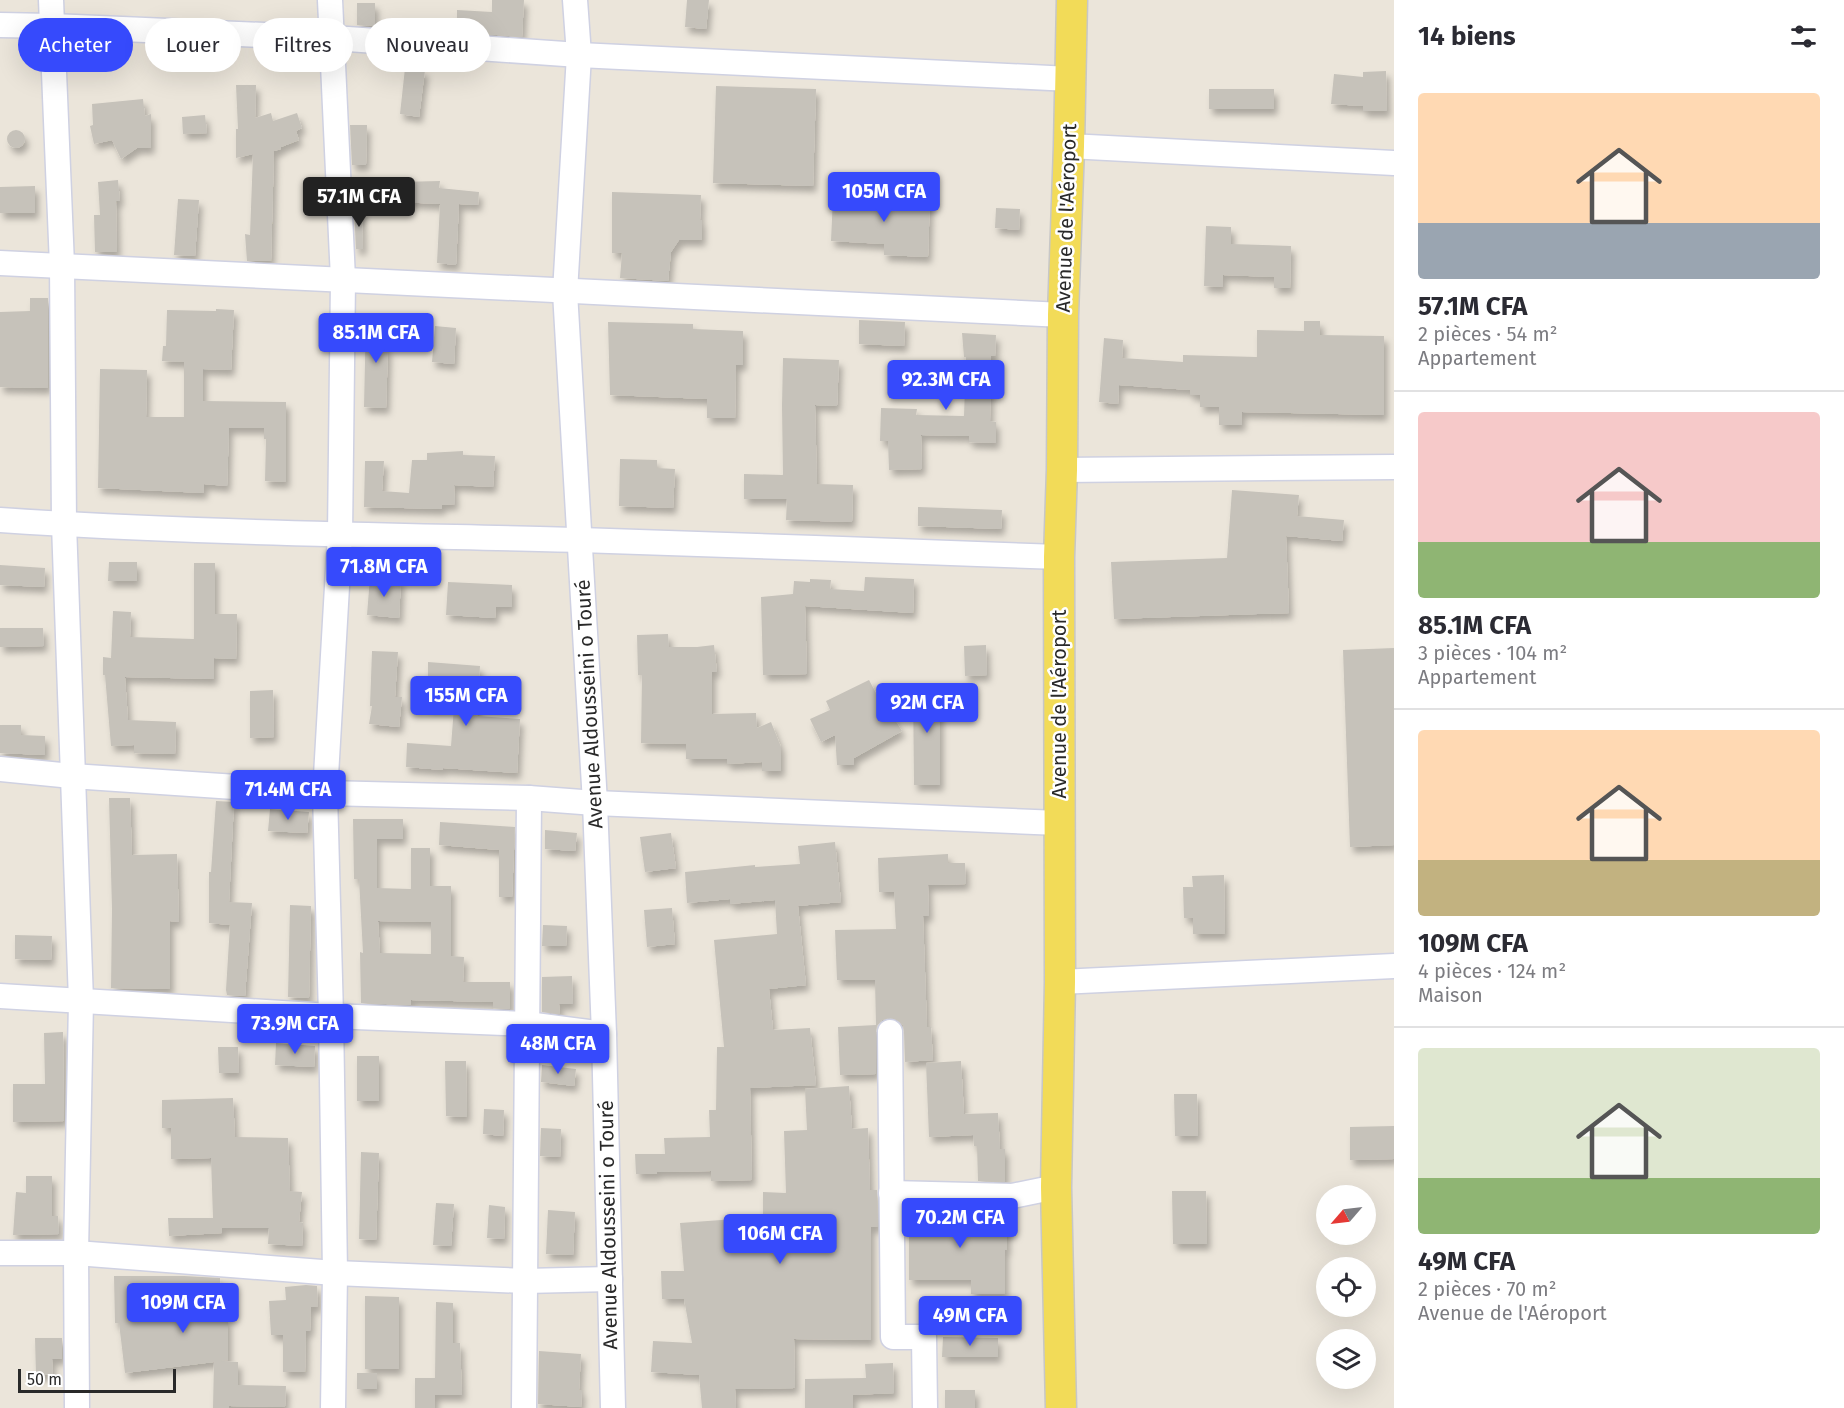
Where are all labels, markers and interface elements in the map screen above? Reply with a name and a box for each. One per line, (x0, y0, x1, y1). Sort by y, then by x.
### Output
chip: Acheter (18, 18, 133, 72)
chip: Louer (145, 18, 241, 72)
chip: Filtres (253, 18, 353, 72)
chip: Nouveau (365, 18, 491, 72)
icon: filters (1787, 20, 1820, 53)
text: 14 biens (1418, 21, 1516, 52)
street label: Avenue de l'Aéroport (1051, 122, 1081, 313)
icon: home (1565, 132, 1673, 240)
pin: 105M CFA (822, 172, 946, 223)
pin: 57.1M CFA (290, 177, 428, 228)
text: 105M CFA (842, 179, 926, 203)
text: 57.1M CFA (317, 184, 401, 208)
text: 57.1M CFA (1418, 291, 1527, 322)
pin: 85.1M CFA (307, 313, 445, 364)
text: 85.1M CFA (333, 320, 419, 344)
text: 2 pièces · 54 m² (1418, 322, 1557, 346)
text: Appartement (1418, 346, 1536, 370)
pin: 92.3M CFA (877, 360, 1015, 411)
text: 92.3M CFA (901, 367, 991, 391)
icon: home (1565, 451, 1673, 559)
pin: 71.8M CFA (315, 547, 453, 598)
text: 71.8M CFA (340, 554, 428, 578)
street label: Avenue Aldousseini o Touré (570, 579, 608, 829)
street label: Avenue de l'Aéroport (1047, 609, 1071, 798)
text: 85.1M CFA (1418, 610, 1531, 641)
text: 3 pièces · 104 m² (1418, 641, 1567, 665)
text: Appartement (1418, 665, 1536, 689)
pin: 155M CFA (404, 676, 528, 727)
text: 155M CFA (424, 683, 508, 707)
pin: 92M CFA (872, 683, 982, 734)
text: 92M CFA (890, 690, 964, 714)
icon: home (1565, 769, 1673, 877)
pin: 71.4M CFA (219, 770, 357, 821)
text: 71.4M CFA (245, 777, 331, 801)
text: 109M CFA (1418, 928, 1528, 959)
text: 4 pièces · 124 m² (1418, 959, 1566, 983)
text: Maison (1418, 983, 1483, 1007)
pin: 73.9M CFA (226, 1004, 364, 1055)
text: 73.9M CFA (251, 1011, 339, 1035)
pin: 48M CFA (503, 1024, 613, 1075)
text: 48M CFA (520, 1031, 596, 1055)
icon: home (1565, 1087, 1673, 1195)
street label: Avenue Aldousseini o Touré (594, 1100, 622, 1350)
north arrow (1316, 1185, 1376, 1245)
map controls (1316, 1185, 1376, 1389)
pin: 70.2M CFA (891, 1198, 1029, 1249)
text: 70.2M CFA (916, 1205, 1004, 1229)
pin: 106M CFA (718, 1214, 842, 1265)
text: 106M CFA (738, 1221, 822, 1245)
text: 49M CFA (1418, 1246, 1515, 1277)
button: locate (1316, 1257, 1376, 1317)
text: 2 pièces · 70 m² (1418, 1277, 1557, 1301)
pin: 109M CFA (121, 1283, 245, 1334)
text: 109M CFA (141, 1290, 225, 1314)
pin: 49M CFA (915, 1296, 1025, 1347)
text: Avenue de l'Aéroport (1418, 1301, 1607, 1325)
text: 49M CFA (933, 1303, 1007, 1327)
button: layers (1316, 1329, 1376, 1389)
scale bar (18, 1366, 176, 1394)
text: 50 m (27, 1370, 62, 1389)

